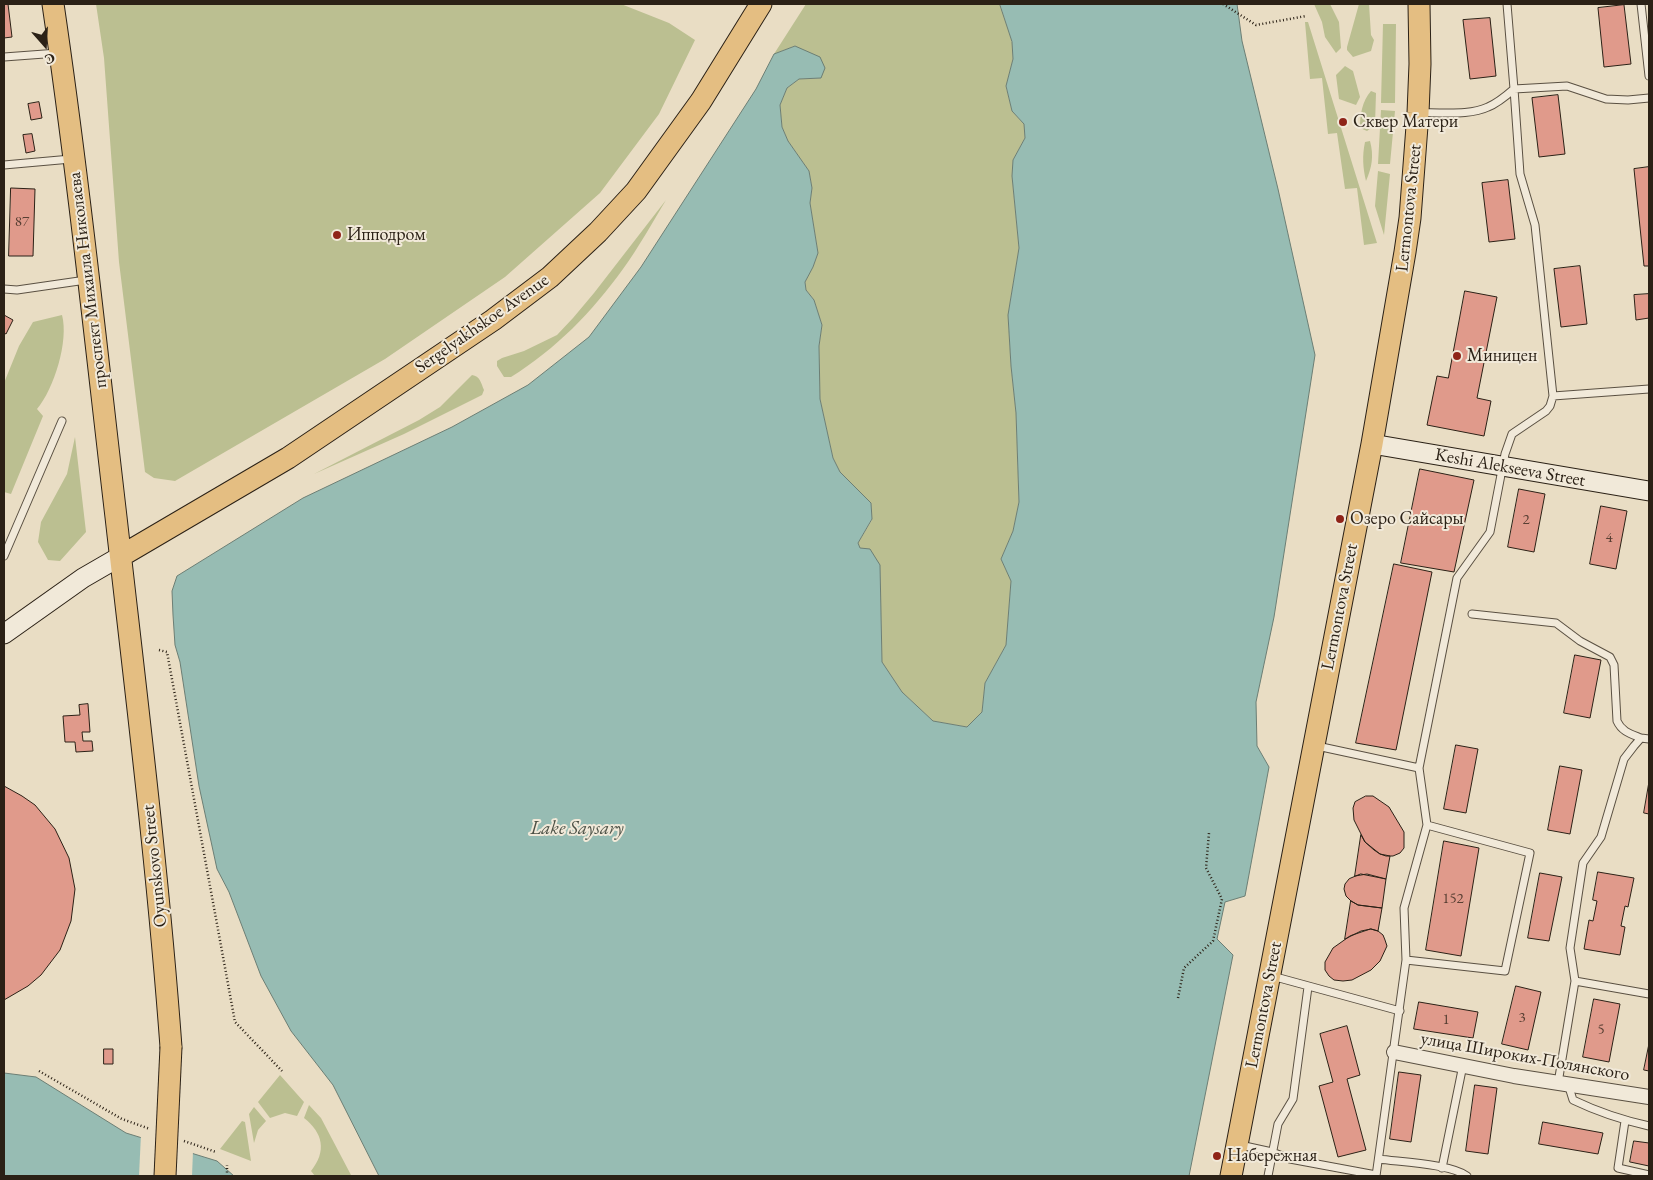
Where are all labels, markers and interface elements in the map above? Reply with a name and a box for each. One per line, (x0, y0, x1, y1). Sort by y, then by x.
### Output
north arrow (20, 20, 70, 70)
text: С (42, 49, 58, 69)
place label: Сквер Матери (1353, 111, 1458, 133)
marker: Сквер Матери (1337, 116, 1349, 128)
street label: Lermontova Street (1392, 143, 1426, 273)
street label: проспект Михаила Николаева (64, 171, 112, 389)
house number: 87 (15, 213, 29, 231)
place label: Ипподром (347, 224, 426, 246)
marker: Ипподром (331, 229, 343, 241)
street label: Sergelyakhskoe Avenue (411, 270, 553, 378)
place label: Миницен (1467, 345, 1537, 367)
marker: Миницен (1451, 350, 1463, 362)
street label: Keshi Alekseeva Street (1433, 444, 1587, 492)
place label: Озеро Сайсары (1350, 508, 1464, 530)
house number: 2 (1522, 511, 1530, 529)
marker: Озеро Сайсары (1334, 513, 1346, 525)
house number: 4 (1605, 529, 1613, 547)
street label: Lermontova Street (1317, 542, 1363, 672)
street label: Oyunskovo Street (138, 804, 172, 928)
water label: Lake Saysary (530, 818, 624, 840)
house number: 152 (1442, 890, 1464, 908)
street label: Lermontova Street (1241, 940, 1287, 1070)
house number: 3 (1518, 1009, 1526, 1027)
house number: 1 (1442, 1011, 1450, 1029)
house number: 5 (1597, 1021, 1605, 1039)
street label: улица Широких-Полянского (1419, 1028, 1631, 1086)
place label: Набережная (1227, 1145, 1317, 1167)
marker: Набережная (1211, 1150, 1223, 1162)

